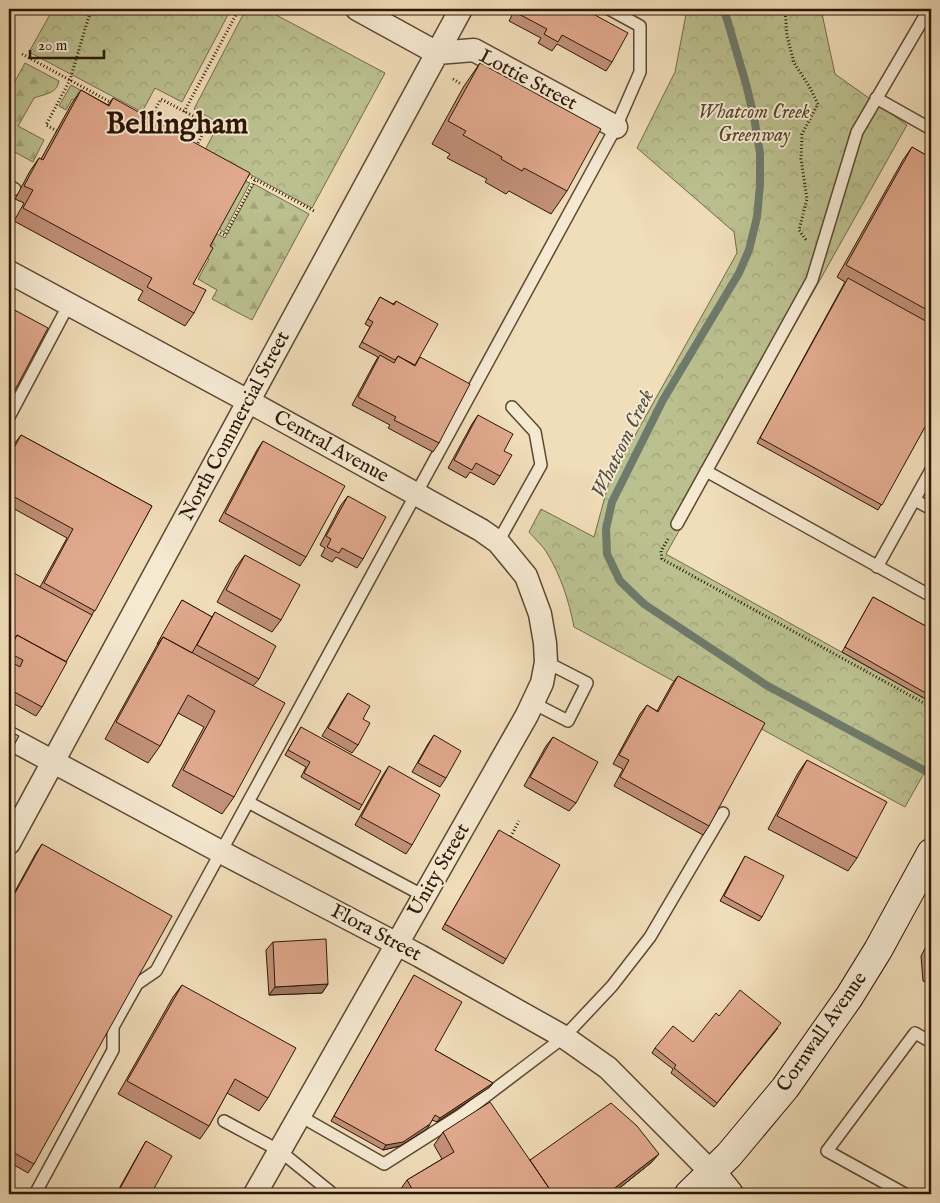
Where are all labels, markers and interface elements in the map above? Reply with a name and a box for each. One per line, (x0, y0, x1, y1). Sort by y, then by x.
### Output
scale bar (30, 28, 104, 60)
text: 20 m (38, 36, 68, 55)
street label: Lottie Street (475, 44, 581, 116)
park label: Whatcom Creek Greenway (698, 100, 810, 148)
district label: Bellingham (106, 106, 248, 144)
street label: North Commercial Street (174, 327, 296, 525)
water label: Whatcom Creek (585, 385, 661, 503)
street label: Central Avenue (269, 405, 393, 489)
street label: Unity Street (402, 819, 476, 921)
street label: Flora Street (327, 899, 426, 967)
street label: Cornwall Avenue (771, 967, 873, 1097)

